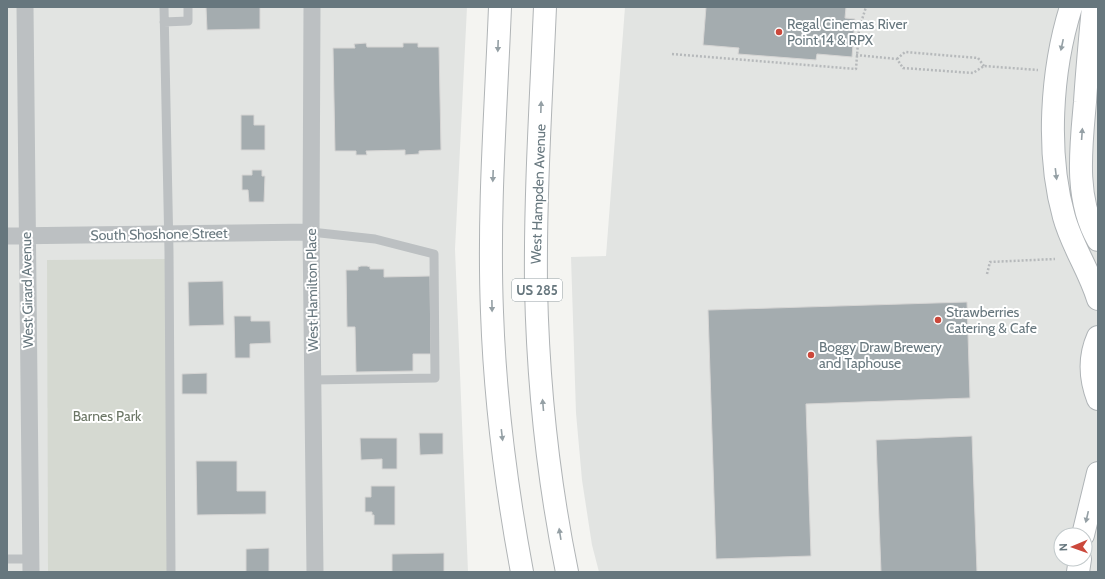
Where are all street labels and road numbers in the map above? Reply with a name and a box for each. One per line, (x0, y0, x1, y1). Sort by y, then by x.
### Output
street label: West Hampden Avenue (527, 124, 549, 264)
street label: South Shoshone Street (90, 224, 228, 244)
street label: West Hamilton Place (302, 228, 322, 352)
street label: West Girard Avenue (17, 232, 37, 348)
road number: US 285 (512, 279, 562, 301)

